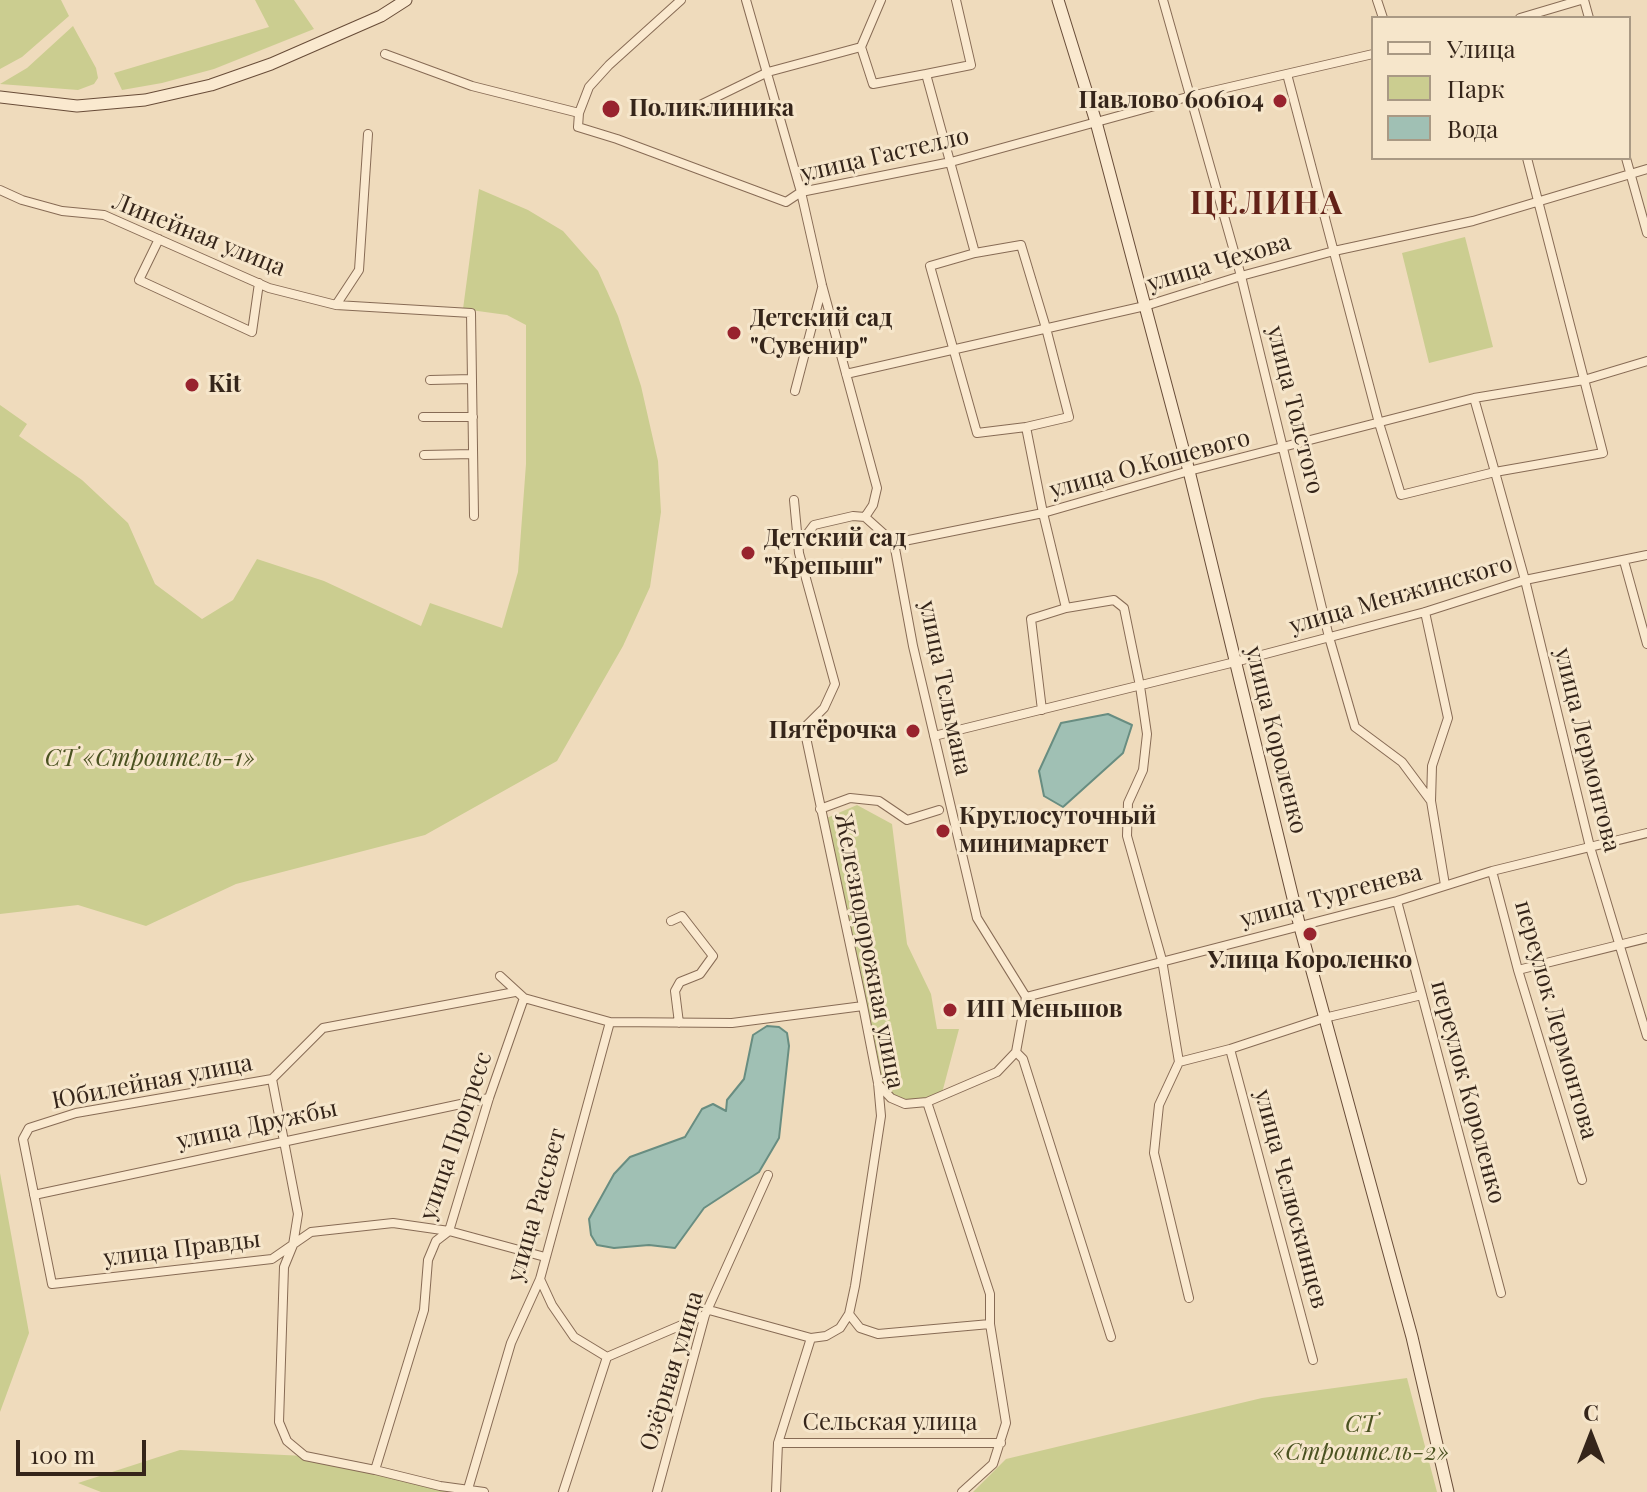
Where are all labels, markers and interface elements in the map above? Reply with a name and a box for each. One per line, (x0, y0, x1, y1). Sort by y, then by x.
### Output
legend (1371, 16, 1631, 160)
text: Улица (1447, 32, 1516, 64)
text: Парк (1447, 72, 1505, 104)
place label: Павлово 606104 (1078, 87, 1264, 115)
marker: Павлово 606104 (1271, 92, 1289, 110)
place label: Поликлиника (629, 95, 794, 123)
marker: Поликлиника (600, 98, 622, 120)
text: Вода (1447, 112, 1498, 144)
street label: улица Гастелло (798, 122, 972, 188)
district label: ЦЕЛИНА (1190, 185, 1344, 223)
street label: Линейная улица (108, 187, 290, 283)
street label: улица Чехова (1144, 228, 1294, 298)
place label: Детский сад "Сувенир" (750, 305, 892, 361)
street label: улица Толстого (1260, 323, 1330, 497)
marker: Детский сад "Сувенир" (725, 324, 743, 342)
place label: Kit (208, 371, 241, 399)
marker: Kit (183, 376, 201, 394)
street label: улица О.Кошевого (1047, 423, 1253, 505)
place label: Детский сад "Крепыш" (764, 525, 906, 581)
marker: Детский сад "Крепыш" (739, 544, 757, 562)
street label: улица Менжинского (1286, 549, 1516, 641)
street label: улица Тельмана (912, 598, 978, 778)
street label: улица Короленко (1239, 643, 1313, 837)
street label: улица Лермонтова (1548, 645, 1626, 855)
place label: Пятёрочка (769, 717, 897, 745)
marker: Пятёрочка (904, 722, 922, 740)
park label: СТ «Строитель-1» (45, 745, 255, 773)
place label: Круглосуточный минимаркет (959, 803, 1156, 859)
street label: Железнодорожная улица (828, 811, 910, 1091)
marker: Круглосуточный минимаркет (934, 822, 952, 840)
street label: улица Тургенева (1237, 858, 1425, 934)
street label: переулок Лермонтова (1508, 897, 1604, 1143)
marker: Улица Короленко (1301, 925, 1319, 943)
place label: Улица Короленко (1208, 947, 1412, 975)
street label: переулок Короленко (1424, 977, 1512, 1207)
place label: ИП Меньшов (966, 996, 1122, 1024)
marker: ИП Меньшов (941, 1001, 959, 1019)
street label: Юбилейная улица (49, 1048, 255, 1116)
street label: улица Прогресс (414, 1048, 498, 1224)
street label: улица Челюскинцев (1248, 1086, 1334, 1312)
street label: улица Дружбы (174, 1094, 340, 1156)
street label: улица Рассвет (501, 1125, 573, 1285)
street label: улица Правды (102, 1225, 262, 1273)
street label: Озёрная улица (634, 1288, 710, 1454)
north arrow (1551, 1396, 1631, 1476)
text: С (1583, 1397, 1599, 1427)
street label: Сельская улица (802, 1409, 978, 1437)
park label: СТ «Строитель-2» (1273, 1411, 1449, 1467)
scale bar (20, 1424, 150, 1474)
text: 100 m (30, 1438, 95, 1470)

